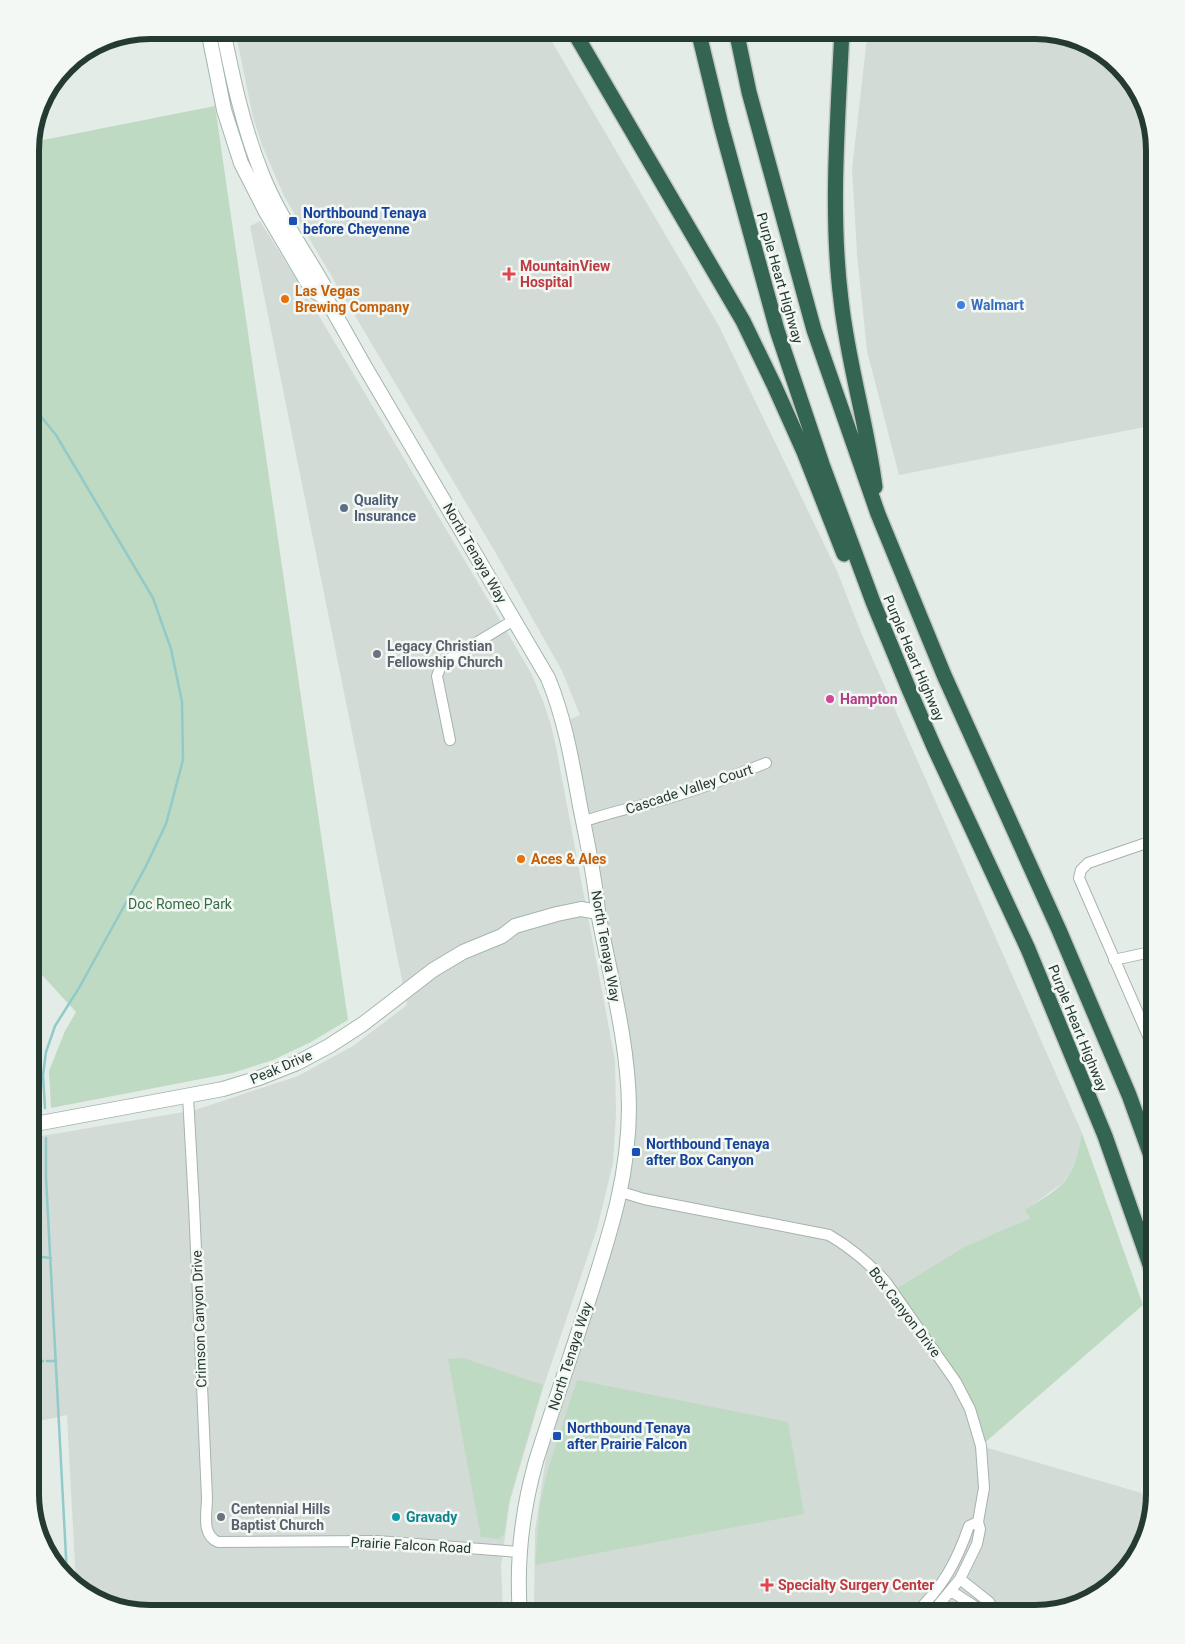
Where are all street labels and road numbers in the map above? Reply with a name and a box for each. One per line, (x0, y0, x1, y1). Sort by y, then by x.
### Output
street label: Purple Heart Highway (754, 211, 806, 346)
street label: North Tenaya Way (440, 500, 510, 606)
street label: Purple Heart Highway (880, 593, 948, 724)
street label: Cascade Valley Court (623, 761, 755, 817)
street label: North Tenaya Way (588, 889, 624, 1003)
street label: Purple Heart Highway (1045, 962, 1111, 1094)
street label: Peak Drive (248, 1047, 314, 1087)
street label: Crimson Canyon Drive (189, 1250, 209, 1388)
street label: Box Canyon Drive (866, 1264, 944, 1360)
street label: North Tenaya Way (545, 1300, 595, 1412)
street label: Prairie Falcon Road (350, 1534, 472, 1556)

